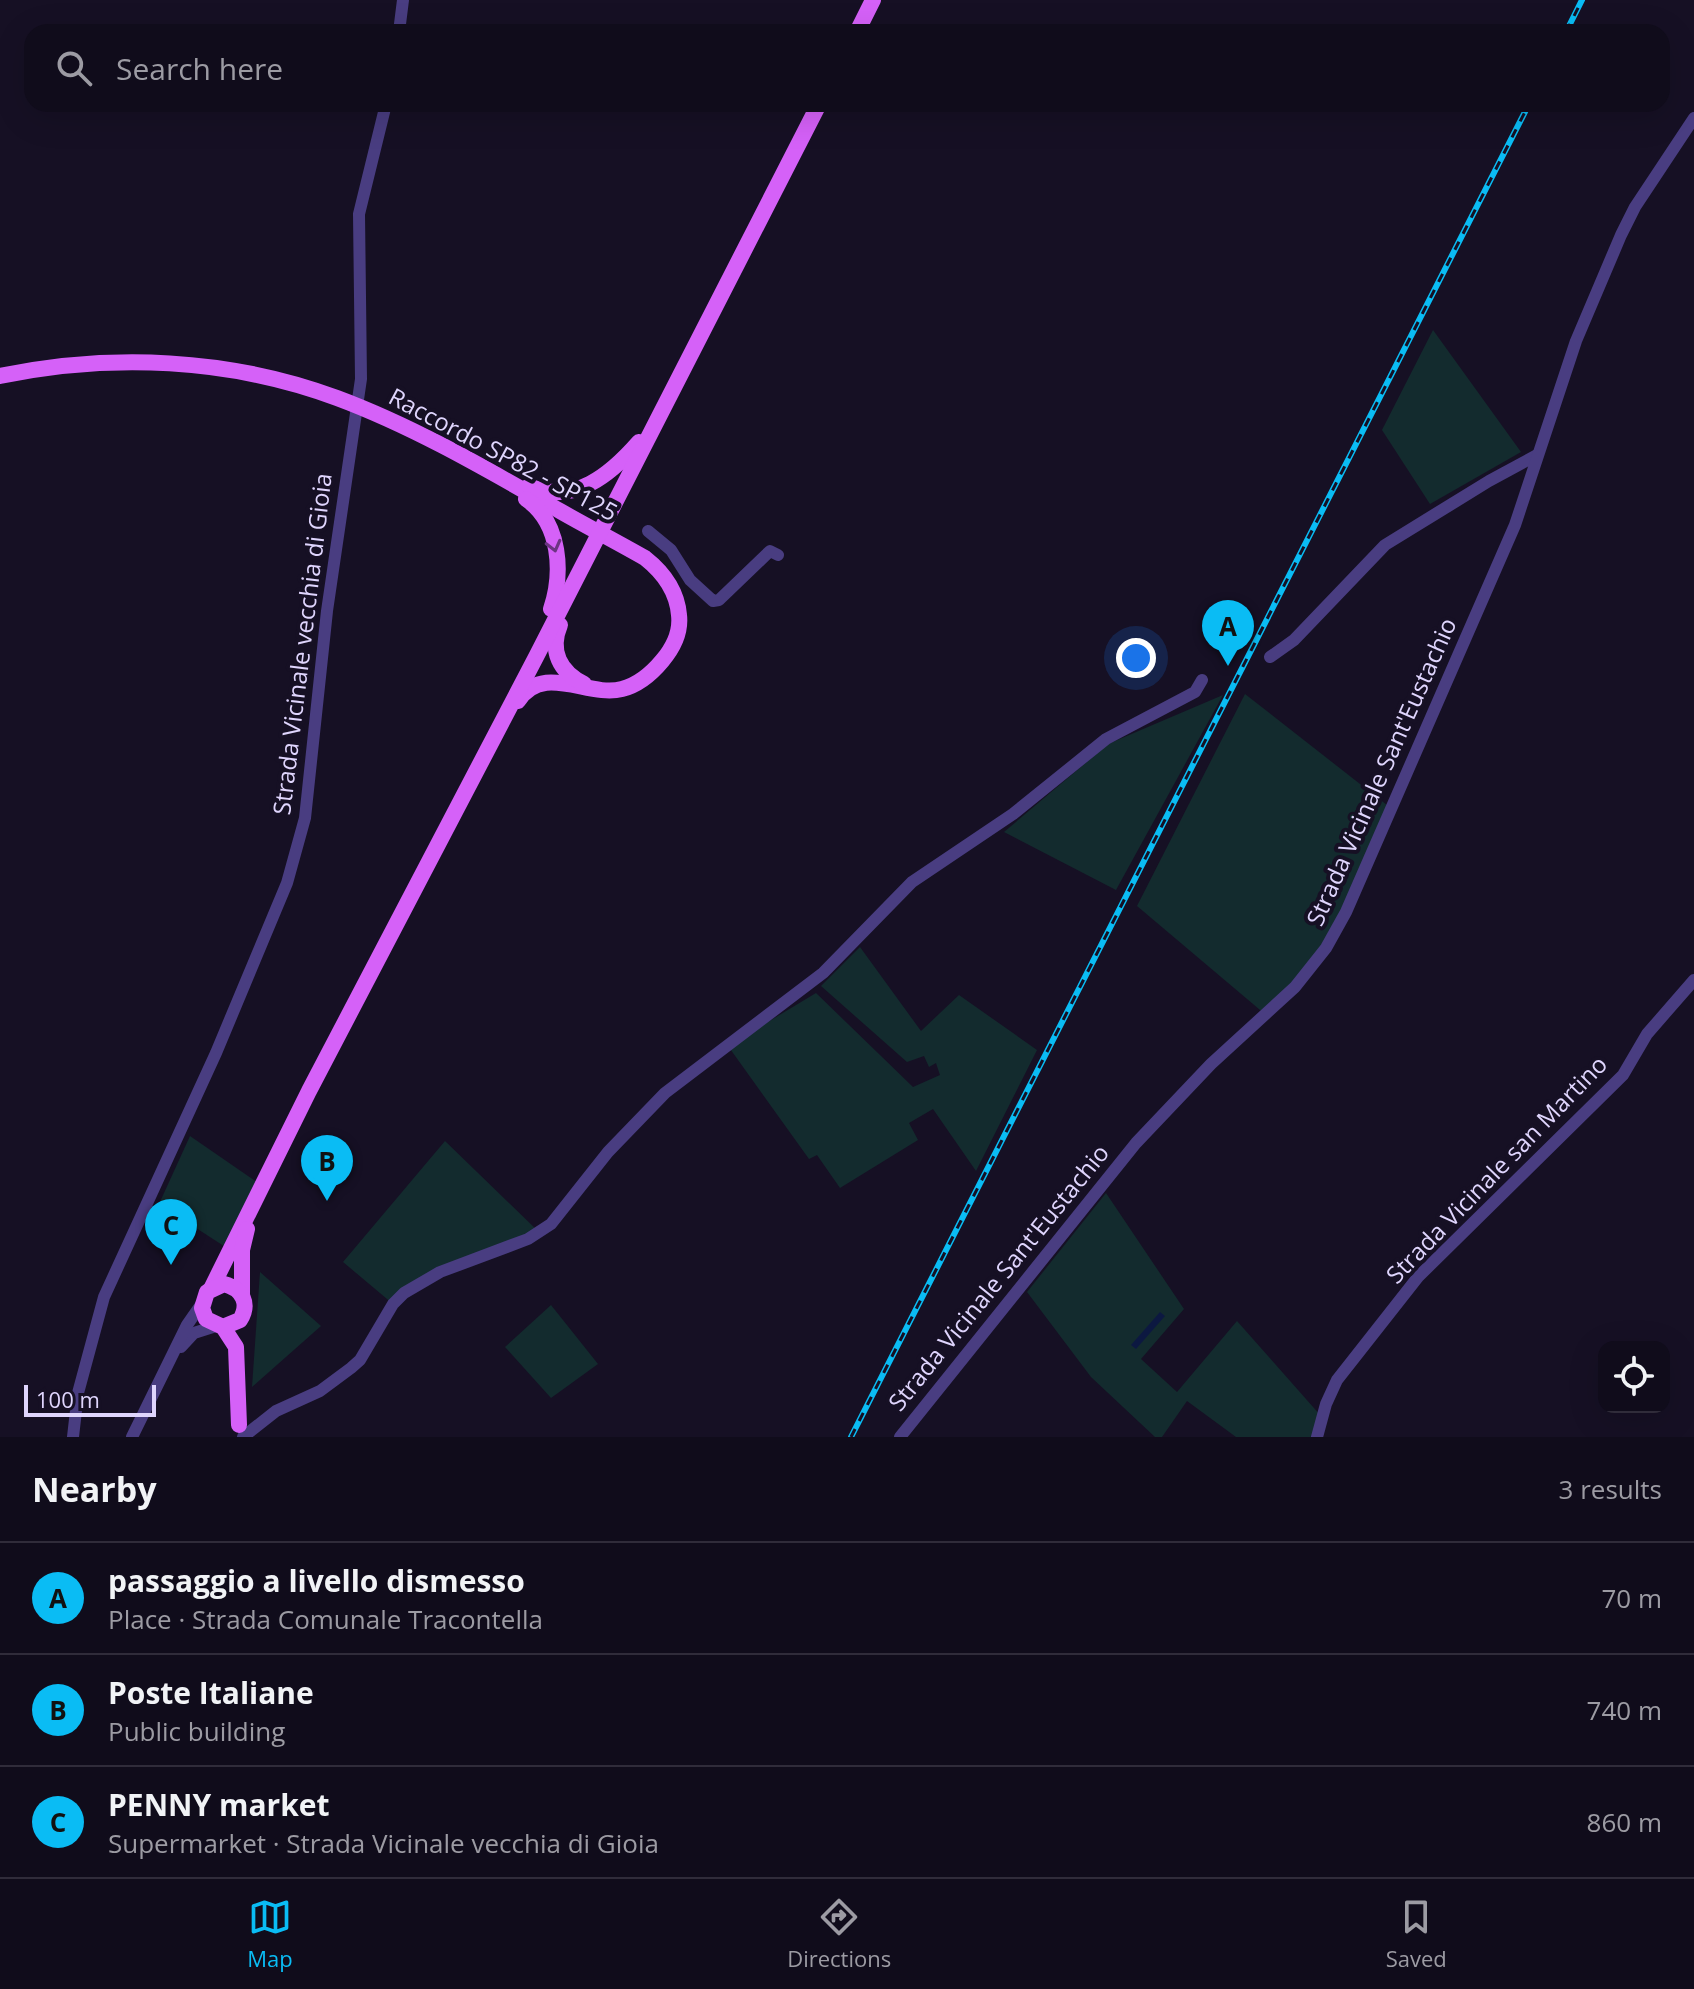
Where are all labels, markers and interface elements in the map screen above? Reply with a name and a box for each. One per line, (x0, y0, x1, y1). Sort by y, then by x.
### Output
search box (24, 24, 1670, 112)
icon: search (52, 46, 96, 90)
text: Search here (116, 48, 283, 89)
street label: Raccordo SP82 - SP125 (383, 379, 624, 528)
street label: Strada Vicinale vecchia di Gioia (264, 471, 339, 817)
one-way arrow (545, 539, 562, 553)
pin: A (1202, 600, 1254, 666)
street label: Strada Vicinale Sant'Eustachio (1298, 612, 1464, 931)
your location (1116, 638, 1156, 678)
street label: Strada Vicinale san Martino (1378, 1048, 1614, 1290)
pin: B (301, 1135, 353, 1201)
street label: Strada Vicinale Sant'Eustachio (880, 1137, 1116, 1417)
pin: C (145, 1199, 197, 1265)
map controls (1598, 1341, 1670, 1413)
button: locate (1598, 1341, 1670, 1413)
scale bar (24, 1381, 156, 1417)
text: 100 m (36, 1384, 100, 1414)
text: Nearby (32, 1466, 157, 1512)
text: 3 results (1559, 1471, 1662, 1507)
text: passaggio a livello dismesso (108, 1560, 525, 1601)
text: A (49, 1580, 67, 1616)
text: 70 m (1601, 1580, 1662, 1616)
text: Place · Strada Comunale Tracontella (108, 1601, 543, 1637)
text: Poste Italiane (108, 1672, 314, 1713)
text: B (49, 1692, 67, 1728)
text: 740 m (1587, 1692, 1662, 1728)
text: Public building (108, 1713, 285, 1749)
text: PENNY market (108, 1784, 329, 1825)
text: C (50, 1804, 66, 1840)
text: 860 m (1587, 1804, 1662, 1840)
text: Supermarket · Strada Vicinale vecchia di Gioia (108, 1825, 659, 1861)
tab: Map (247, 1895, 293, 1973)
tab: Directions (787, 1895, 891, 1973)
tab: Saved (1386, 1895, 1447, 1973)

